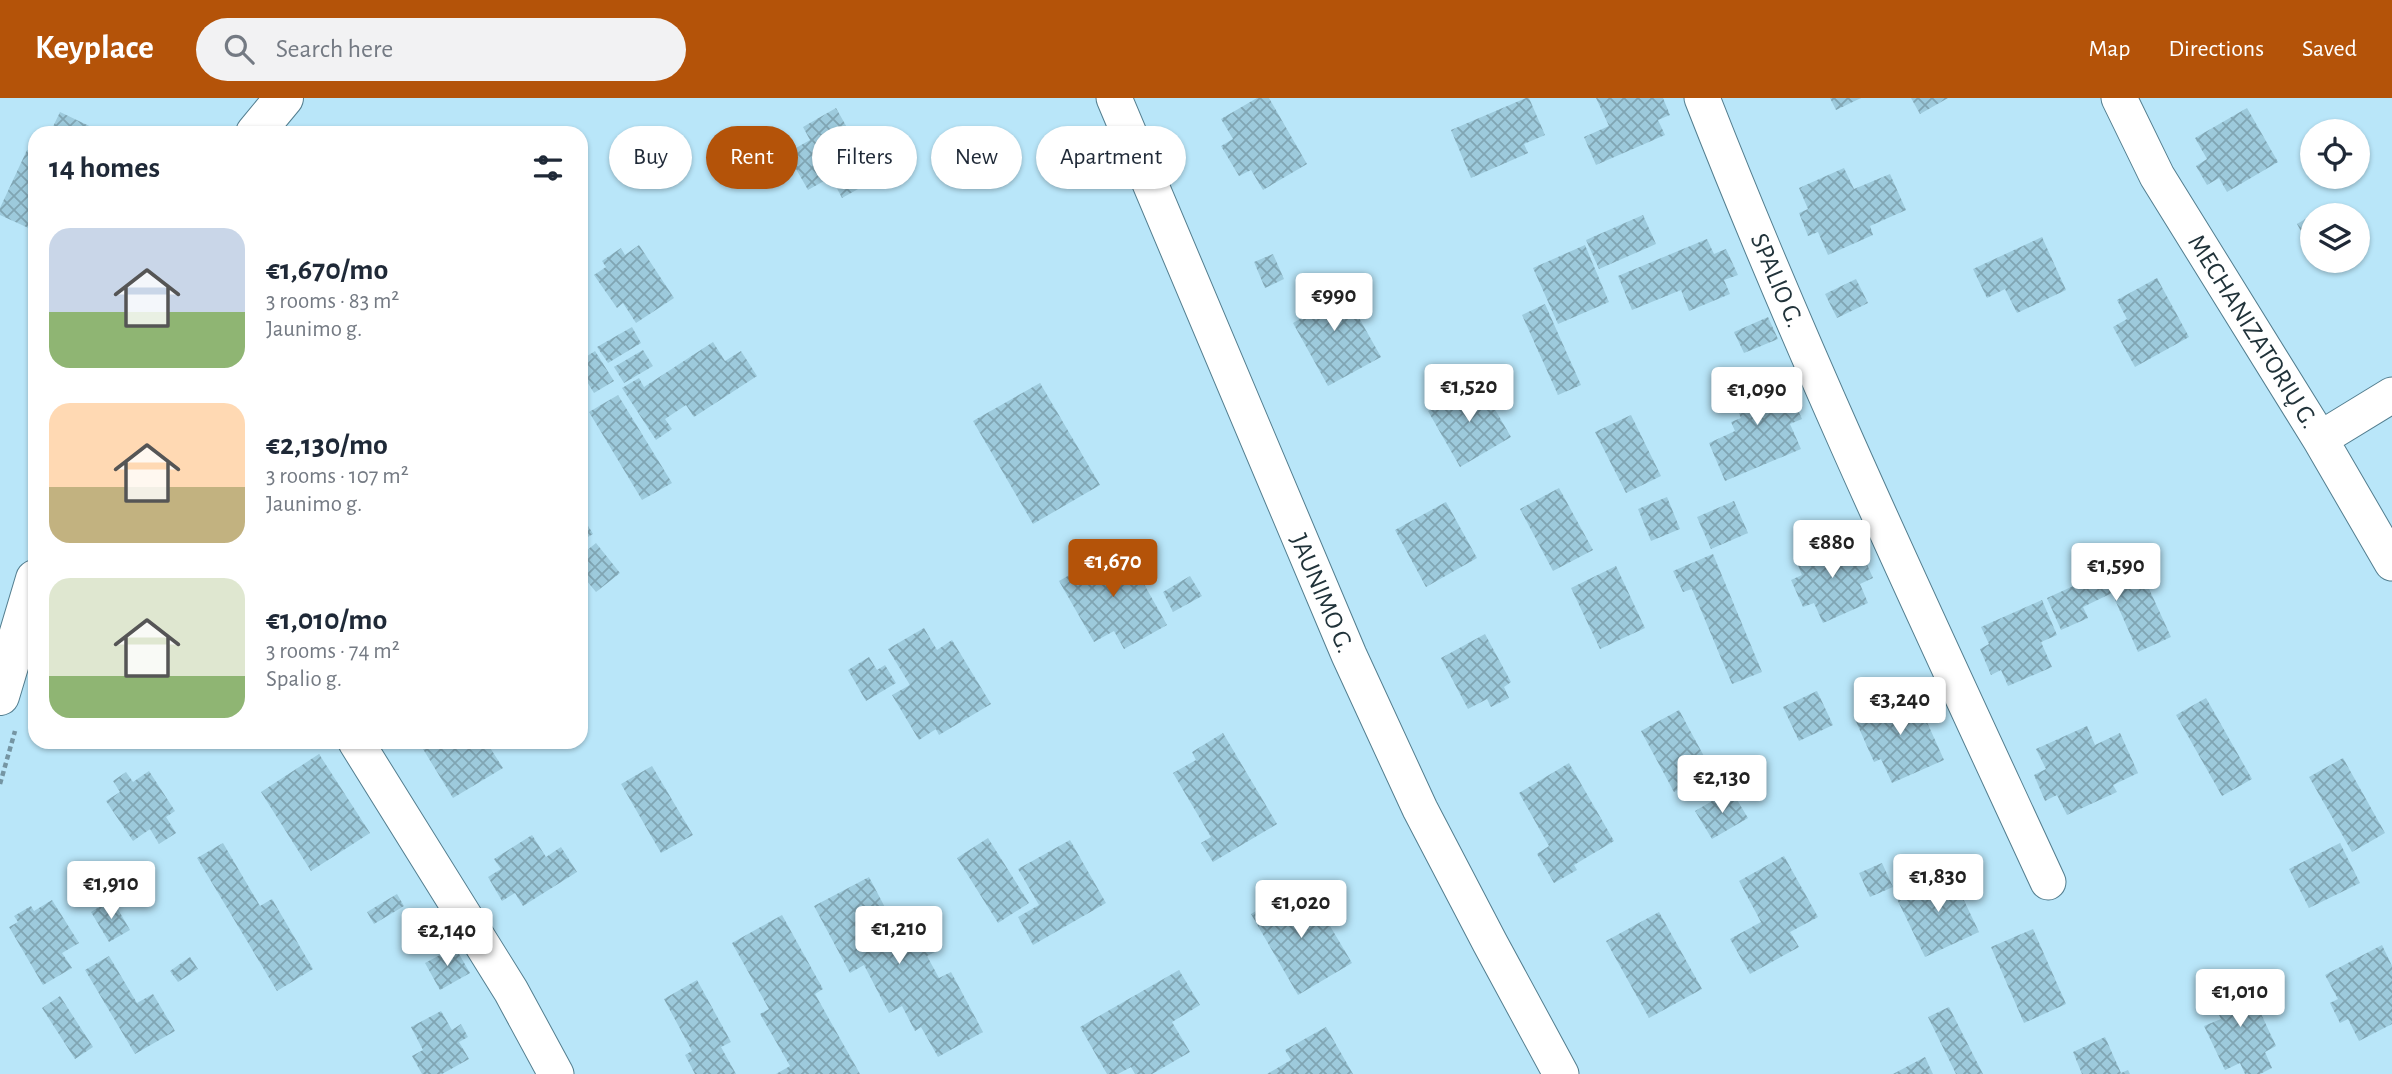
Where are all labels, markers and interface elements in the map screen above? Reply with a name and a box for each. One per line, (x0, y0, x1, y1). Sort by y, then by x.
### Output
search box (196, 18, 686, 81)
icon: search (220, 30, 258, 68)
text: Keyplace (35, 32, 154, 65)
text: Search here (276, 36, 393, 62)
text: Map (2088, 37, 2130, 61)
text: Directions (2168, 37, 2264, 61)
text: Saved (2302, 37, 2357, 61)
map controls (2300, 119, 2370, 273)
button: locate (2300, 119, 2370, 189)
chip: Buy (609, 126, 692, 189)
chip: Rent (706, 126, 798, 189)
chip: Filters (812, 126, 917, 189)
chip: New (931, 126, 1022, 189)
chip: Apartment (1036, 126, 1186, 189)
icon: filters (529, 149, 567, 187)
text: 14 homes (49, 153, 160, 183)
button: layers (2300, 203, 2370, 273)
street label: SPALIO G. (1746, 230, 1808, 331)
street label: MECHANIZATORIŲ G. (2183, 230, 2323, 433)
text: €1,670/mo (266, 255, 388, 285)
icon: home (105, 256, 189, 340)
pin: €990 (1293, 274, 1375, 333)
text: €990 (1312, 284, 1356, 307)
text: 3 rooms · 83 m² (266, 290, 399, 313)
text: Jaunimo g. (266, 318, 362, 341)
pin: €1,520 (1412, 364, 1526, 424)
pin: €1,090 (1700, 368, 1814, 427)
text: €1,520 (1440, 375, 1498, 398)
text: €1,090 (1727, 378, 1787, 401)
text: €2,130/mo (266, 430, 388, 460)
icon: home (105, 431, 189, 515)
text: 3 rooms · 107 m² (266, 465, 409, 488)
text: Jaunimo g. (266, 493, 362, 516)
pin: €880 (1791, 520, 1873, 580)
street label: JAUNIMO G. (1285, 530, 1359, 657)
text: €880 (1809, 531, 1855, 554)
pin: €1,670 (1056, 540, 1170, 599)
pin: €1,590 (2059, 544, 2173, 603)
text: €1,670 (1084, 550, 1142, 573)
text: €1,590 (2087, 554, 2145, 577)
text: €1,010/mo (266, 605, 387, 635)
icon: home (105, 606, 189, 690)
text: 3 rooms · 74 m² (266, 640, 400, 663)
text: Spalio g. (266, 668, 342, 691)
pin: €3,240 (1843, 678, 1957, 737)
text: €3,240 (1870, 688, 1930, 711)
pin: €2,130 (1665, 756, 1779, 815)
text: €2,130 (1693, 766, 1751, 789)
pin: €1,830 (1881, 854, 1995, 914)
pin: €1,910 (54, 862, 168, 921)
text: €1,830 (1909, 865, 1967, 888)
text: €1,910 (83, 872, 139, 895)
pin: €1,020 (1244, 880, 1358, 940)
text: €1,020 (1271, 891, 1331, 914)
pin: €1,210 (842, 906, 956, 966)
pin: €2,140 (390, 908, 504, 968)
text: €1,210 (871, 917, 927, 940)
text: €2,140 (418, 919, 476, 942)
pin: €1,010 (2183, 970, 2297, 1029)
text: €1,010 (2212, 980, 2268, 1003)

